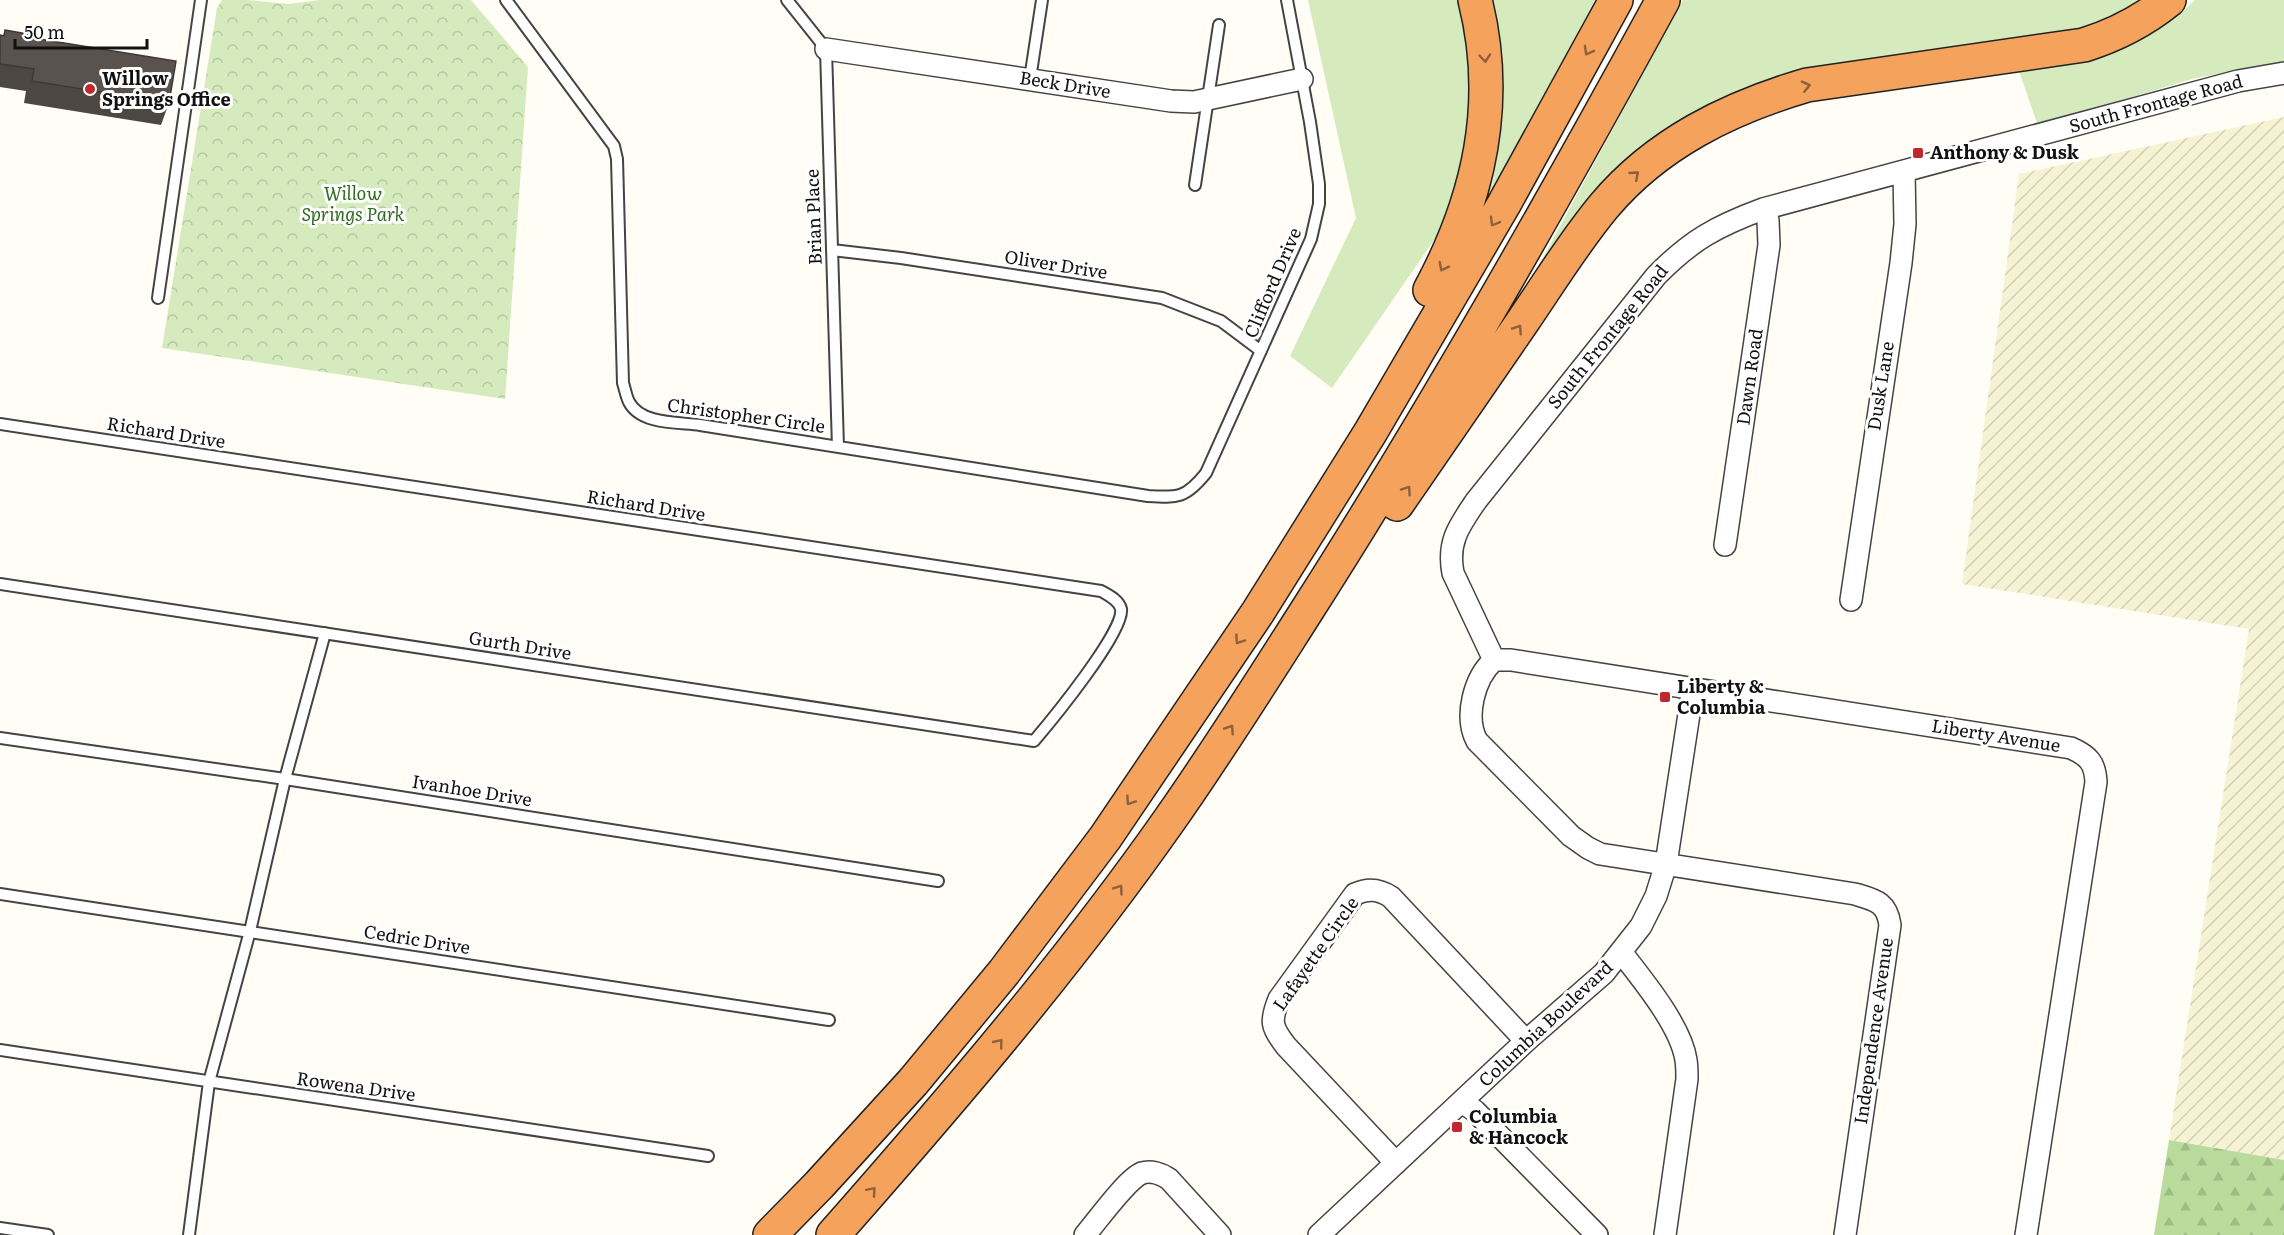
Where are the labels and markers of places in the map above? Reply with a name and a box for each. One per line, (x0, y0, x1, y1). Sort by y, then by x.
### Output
place label: Willow Springs Office (102, 64, 231, 112)
marker: Willow Springs Office (83, 82, 97, 96)
place label: Anthony & Dusk (1930, 138, 2080, 165)
marker: Anthony & Dusk (1911, 146, 1925, 160)
place label: Liberty & Columbia (1677, 672, 1766, 720)
marker: Liberty & Columbia (1658, 690, 1672, 704)
place label: Columbia & Hancock (1469, 1102, 1569, 1150)
marker: Columbia & Hancock (1450, 1120, 1464, 1134)

